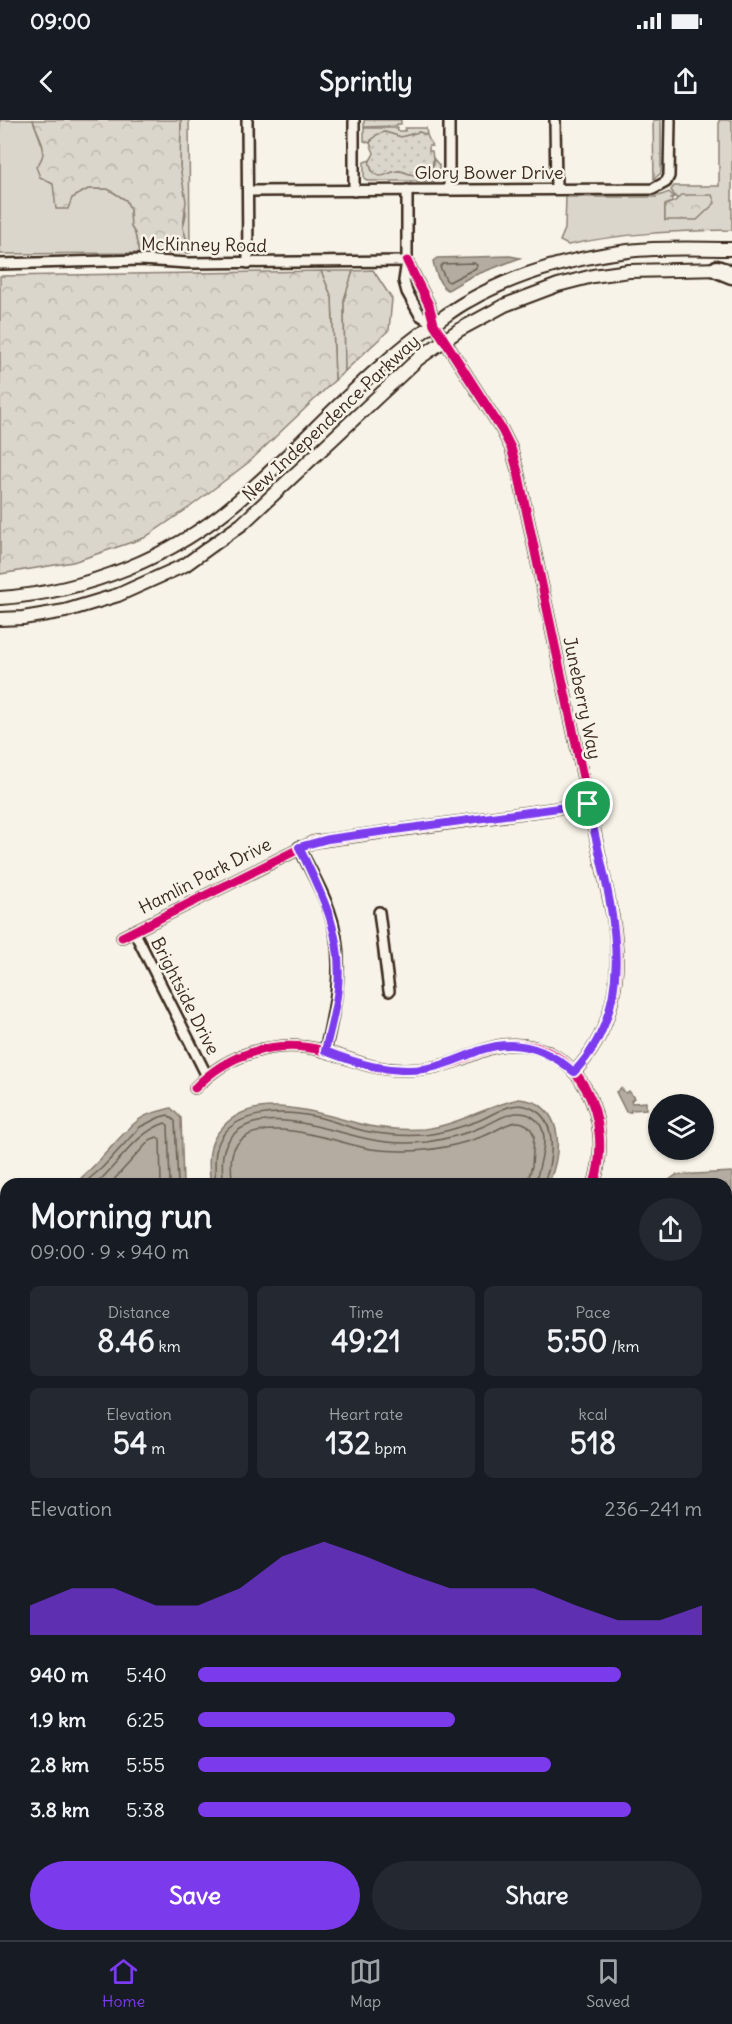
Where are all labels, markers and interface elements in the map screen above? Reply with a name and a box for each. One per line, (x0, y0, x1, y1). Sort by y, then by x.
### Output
text: 09:00 (30, 7, 91, 35)
text: Sprintly (319, 64, 413, 98)
icon: back (30, 65, 63, 98)
icon: share (669, 65, 702, 98)
street label: Glory Bower Drive (415, 161, 563, 184)
street label: McKinney Road (141, 232, 268, 257)
street label: New Independence Parkway (237, 329, 424, 506)
street label: Juneberry Way (558, 634, 607, 761)
pin (562, 778, 613, 829)
icon: arrive (571, 787, 604, 820)
street label: Hamlin Park Drive (135, 832, 275, 919)
street label: Brightside Drive (146, 933, 225, 1058)
map controls (648, 1094, 714, 1160)
button: layers (648, 1094, 714, 1160)
text: Morning run (30, 1195, 212, 1237)
button: share (639, 1198, 702, 1261)
text: 09:00 · 9 × 940 m (30, 1239, 189, 1264)
text: Distance (108, 1302, 170, 1322)
text: Time (349, 1302, 383, 1322)
text: Pace (576, 1302, 610, 1322)
text: 8.46 (97, 1322, 155, 1360)
text: 49:21 (331, 1322, 401, 1360)
text: 5:50 (547, 1322, 608, 1360)
text: km (155, 1336, 181, 1356)
text: /km (608, 1336, 639, 1356)
text: Elevation (106, 1404, 172, 1424)
text: Heart rate (329, 1404, 403, 1424)
text: kcal (579, 1404, 607, 1424)
text: 54 (113, 1424, 147, 1462)
text: 132 (325, 1424, 371, 1462)
text: 518 (570, 1424, 616, 1462)
text: m (147, 1438, 165, 1458)
text: bpm (371, 1438, 407, 1458)
text: Elevation (30, 1496, 112, 1521)
text: 236–241 m (605, 1496, 702, 1521)
text: 940 m (30, 1662, 89, 1687)
text: 5:40 (126, 1662, 167, 1687)
text: 1.9 km (30, 1707, 86, 1732)
text: 6:25 (126, 1707, 165, 1732)
text: 2.8 km (30, 1752, 89, 1777)
text: 5:55 (126, 1752, 165, 1777)
text: 3.8 km (30, 1797, 90, 1822)
text: 5:38 (126, 1797, 165, 1822)
button: Save (30, 1861, 360, 1930)
button: Share (372, 1861, 702, 1930)
tab: Home (102, 1955, 145, 2011)
tab: Map (349, 1955, 382, 2011)
tab: Saved (586, 1955, 630, 2011)

